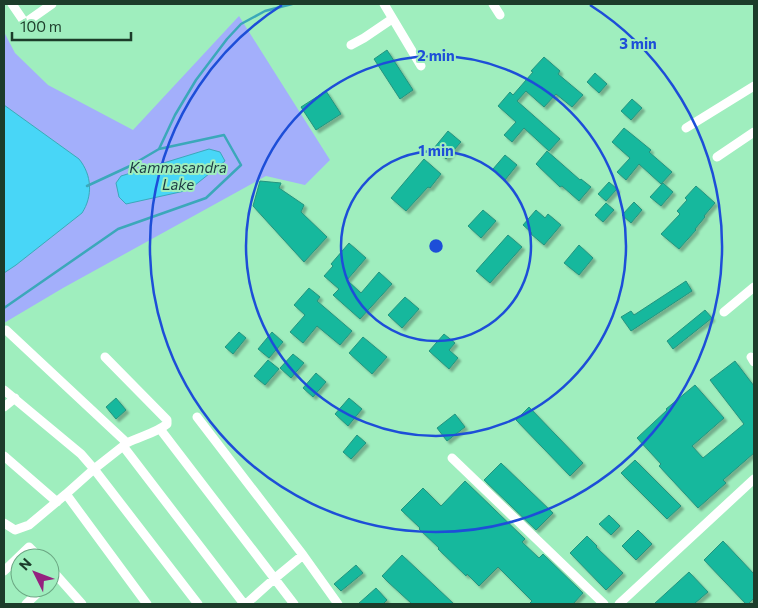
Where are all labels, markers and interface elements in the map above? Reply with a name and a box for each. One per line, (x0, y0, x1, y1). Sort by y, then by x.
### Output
scale bar (12, 10, 131, 42)
text: 100 m (20, 17, 62, 35)
text: 3 min (619, 34, 657, 52)
text: 2 min (417, 46, 455, 64)
text: 1 min (418, 141, 454, 159)
water label: Kammasandra Lake (129, 158, 227, 193)
centre of rings (427, 237, 445, 255)
north arrow (10, 548, 60, 598)
text: N (15, 554, 35, 574)

